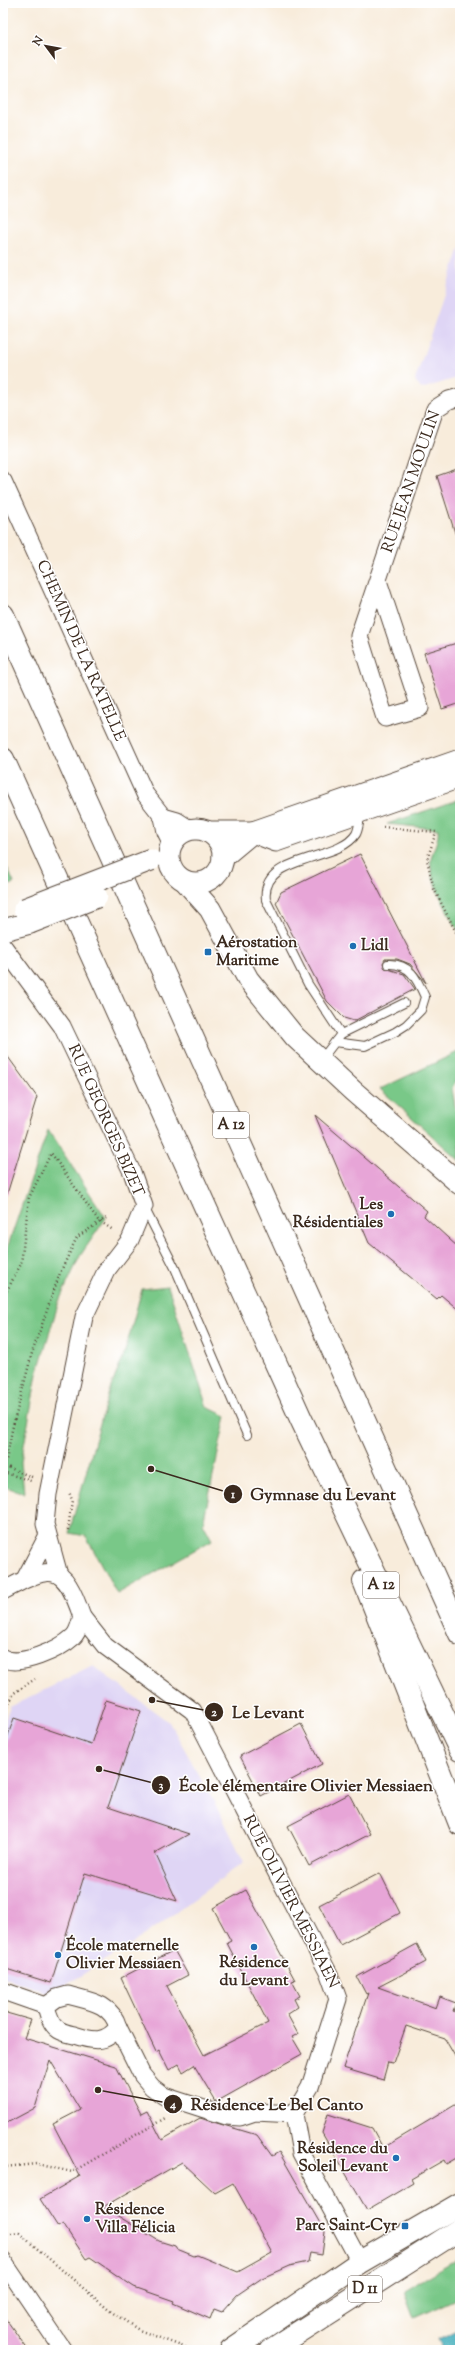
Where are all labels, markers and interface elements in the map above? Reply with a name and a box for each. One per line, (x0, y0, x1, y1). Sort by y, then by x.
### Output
north arrow (26, 26, 66, 66)
text: N (29, 33, 48, 50)
street label: RUE JEAN MOULIN (377, 408, 447, 556)
street label: CHEMIN DE LA RATELLE (30, 557, 131, 746)
place label: Aérostation Maritime (216, 932, 298, 973)
place label: Lidl (361, 935, 389, 958)
marker: Lidl (348, 941, 358, 951)
marker: Aérostation Maritime (203, 947, 213, 957)
street label: RUE GEORGES BIZET (61, 1041, 149, 1201)
road number: A 12 (213, 1112, 249, 1138)
place label: Les Résidentiales (293, 1194, 383, 1235)
marker: Les Résidentiales (386, 1209, 396, 1219)
callout: Gymnase du Levant (223, 1480, 404, 1509)
text: Gymnase du Levant (250, 1484, 396, 1508)
text: 1 (230, 1486, 236, 1504)
road number: A 12 (363, 1572, 399, 1598)
callout: Le Levant (204, 1697, 313, 1726)
text: Le Levant (232, 1702, 304, 1726)
text: 2 (211, 1704, 217, 1722)
callout: École élémentaire Olivier Messiaen (151, 1770, 441, 1799)
text: École élémentaire Olivier Messiaen (179, 1775, 434, 1799)
text: 3 (159, 1777, 164, 1795)
street label: RUE OLIVIER MESSIAEN (236, 1811, 344, 1993)
place label: École maternelle Olivier Messiaen (66, 1934, 182, 1976)
marker: Résidence du Levant (249, 1942, 259, 1952)
marker: École maternelle Olivier Messiaen (53, 1950, 63, 1960)
place label: Résidence du Levant (219, 1952, 289, 1993)
callout: Résidence Le Bel Canto (163, 2090, 372, 2119)
text: Résidence Le Bel Canto (191, 2094, 363, 2118)
text: 4 (169, 2096, 176, 2114)
place label: Résidence du Soleil Levant (297, 2138, 389, 2179)
marker: Résidence du Soleil Levant (391, 2153, 401, 2163)
place label: Résidence Villa Félicia (95, 2199, 176, 2240)
marker: Résidence Villa Félicia (82, 2214, 92, 2224)
place label: Parc Saint-Cyr (296, 2215, 398, 2238)
marker: Parc Saint-Cyr (400, 2221, 410, 2231)
road number: D 11 (348, 2276, 382, 2302)

